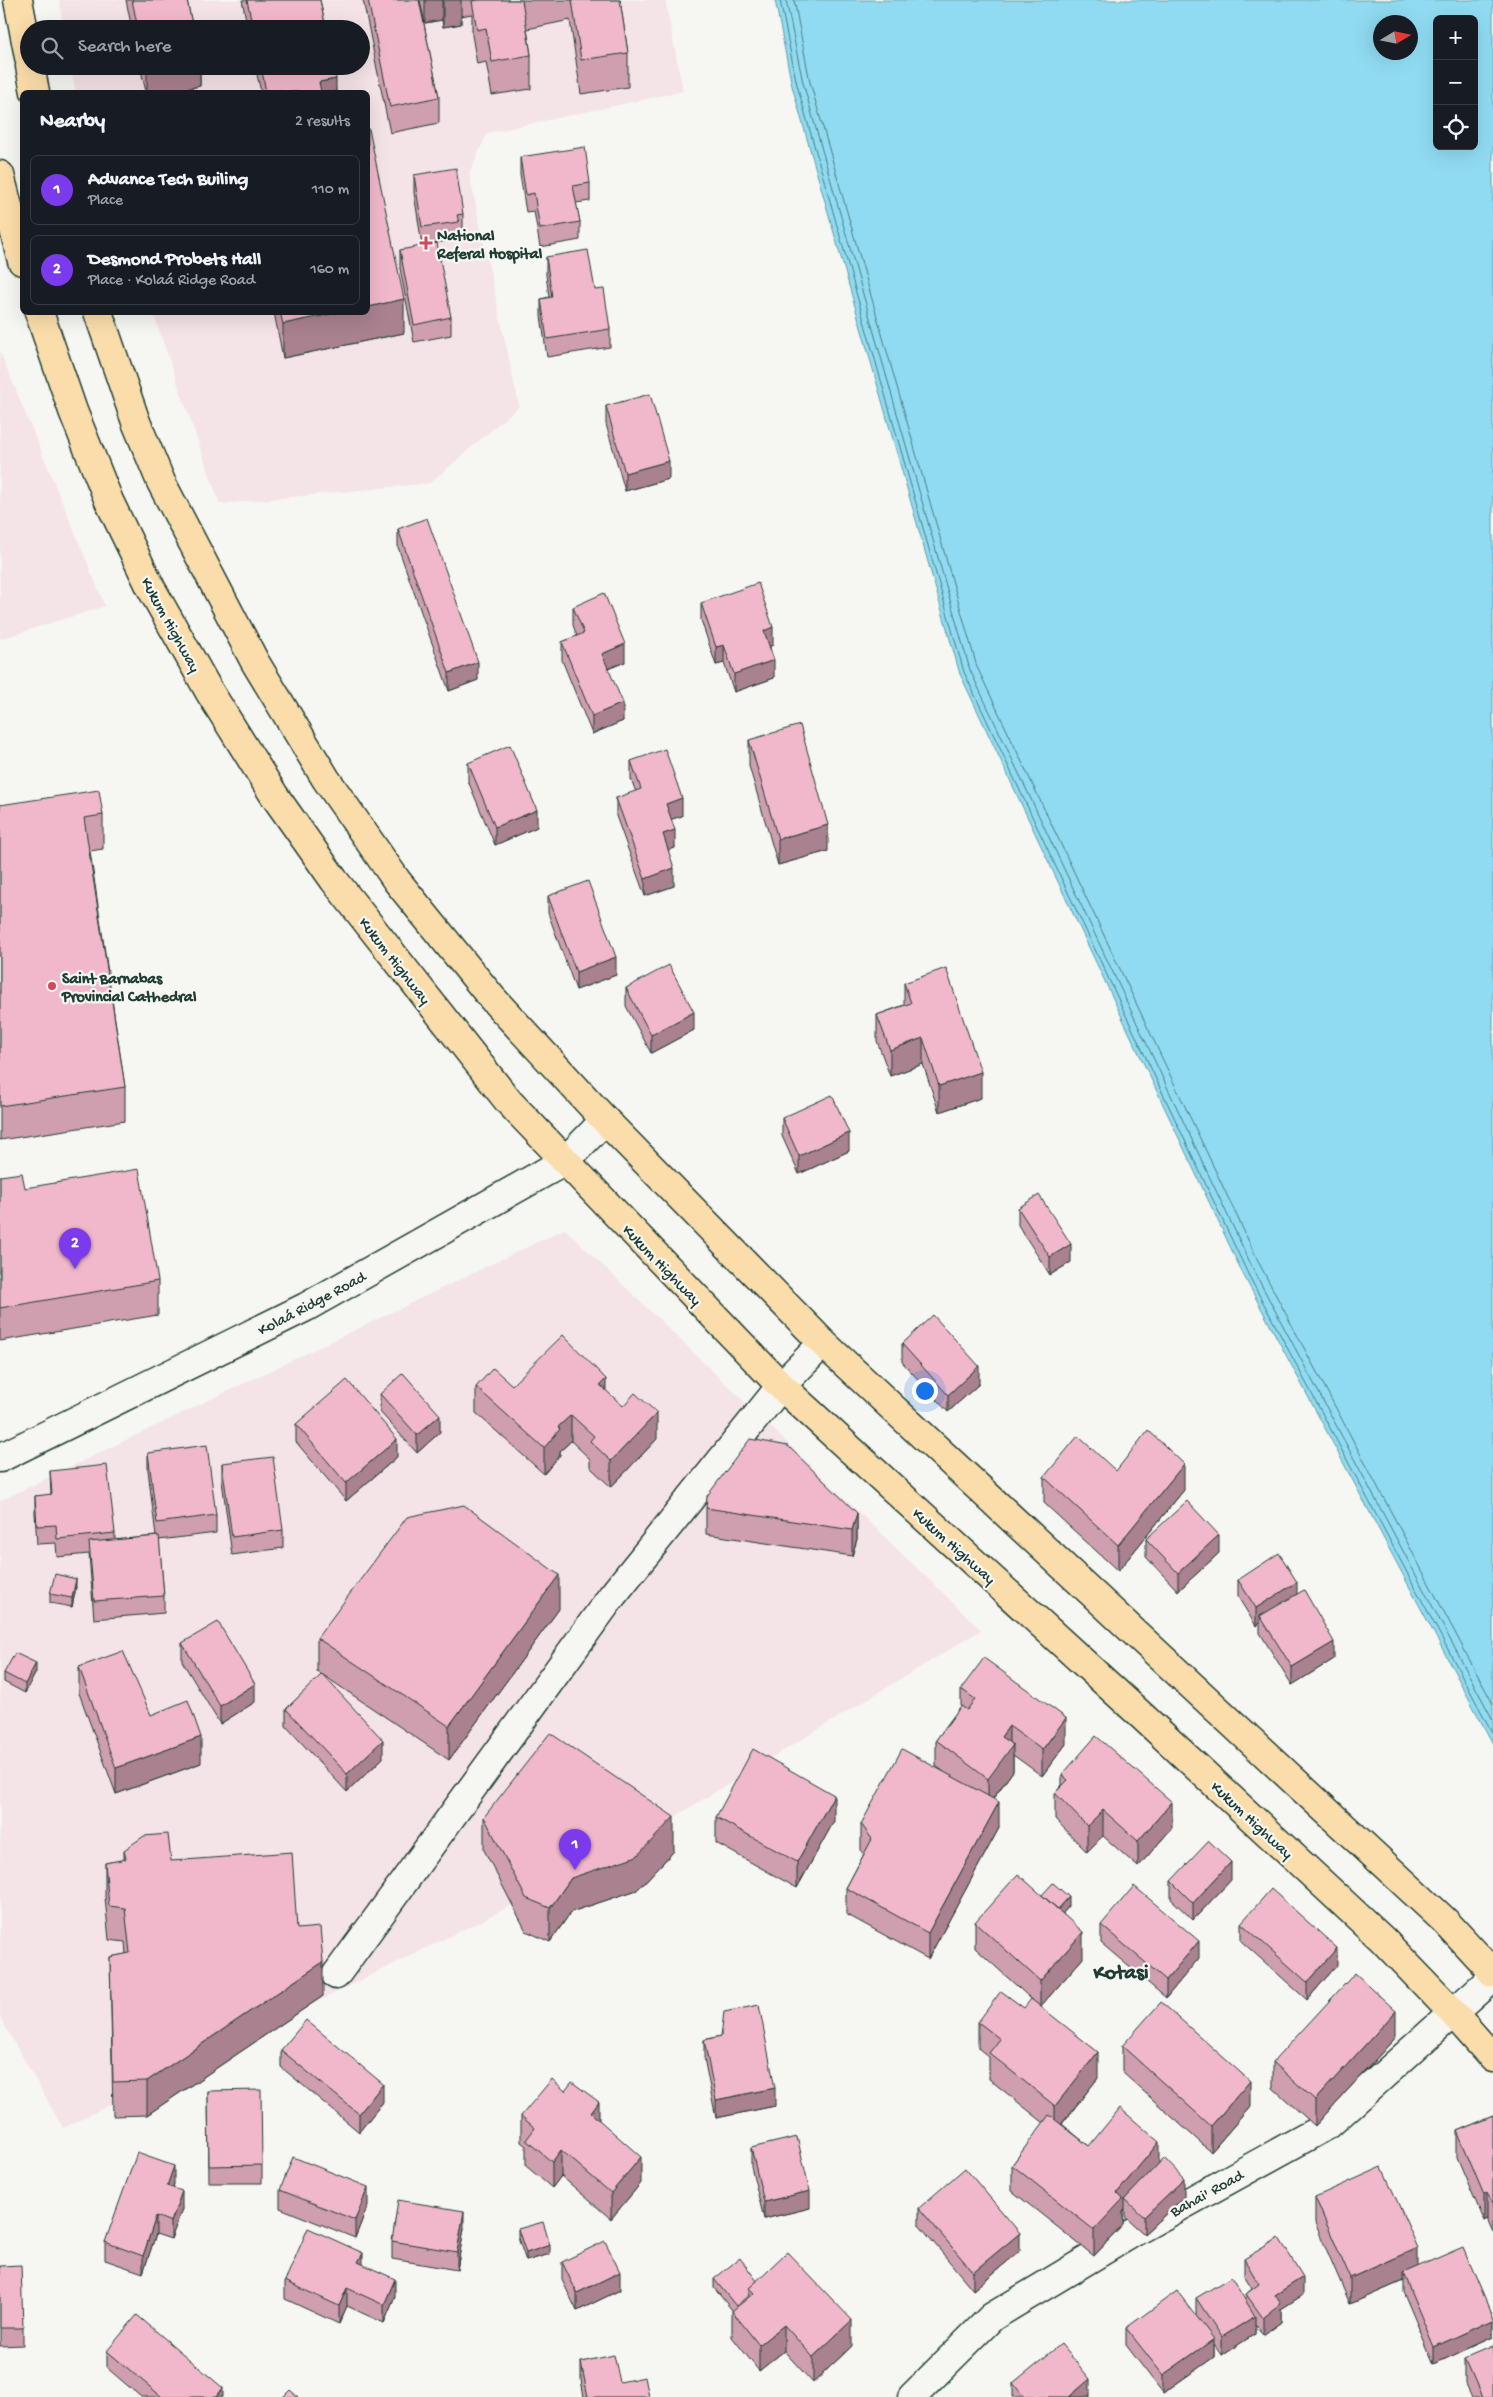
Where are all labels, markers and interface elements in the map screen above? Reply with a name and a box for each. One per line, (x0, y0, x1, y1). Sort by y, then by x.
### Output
north arrow (1373, 15, 1418, 60)
map controls (1433, 15, 1478, 150)
button: + (1433, 15, 1478, 60)
search box (20, 20, 370, 75)
icon: search (38, 34, 66, 62)
text: Search here (78, 36, 172, 59)
button: − (1433, 60, 1478, 105)
button: locate (1433, 105, 1478, 150)
text: Nearby (40, 110, 105, 135)
text: 2 results (295, 113, 350, 132)
text: Advance Tech Builing (88, 169, 248, 192)
text: 1 (54, 181, 60, 200)
text: 110 m (312, 181, 349, 200)
text: Place (88, 192, 123, 211)
place label: National Referal Hospital (436, 228, 543, 265)
marker: National Referal Hospital (419, 236, 433, 250)
text: Desmond Probets Hall (88, 249, 261, 272)
text: 2 (53, 261, 61, 280)
text: 160 m (310, 261, 349, 280)
text: Place · Kolaá Ridge Road (88, 272, 255, 291)
street label: Kukum Highway (135, 575, 203, 677)
street label: Kukum Highway (353, 915, 433, 1010)
place label: Saint Barnabas Provincial Cathedral (61, 971, 197, 1008)
marker: Saint Barnabas Provincial Cathedral (46, 980, 58, 992)
street label: Kukum Highway (617, 1222, 704, 1311)
pin: 2 (59, 1228, 91, 1269)
street label: Kolaá Ridge Road (255, 1268, 371, 1342)
your location (912, 1378, 938, 1404)
street label: Kukum Highway (907, 1505, 998, 1590)
street label: Kukum Highway (1206, 1779, 1296, 1865)
pin: 1 (559, 1829, 591, 1870)
district label: Kotasi (1093, 1962, 1148, 1987)
street label: Bahai' Road (1167, 2166, 1249, 2223)

